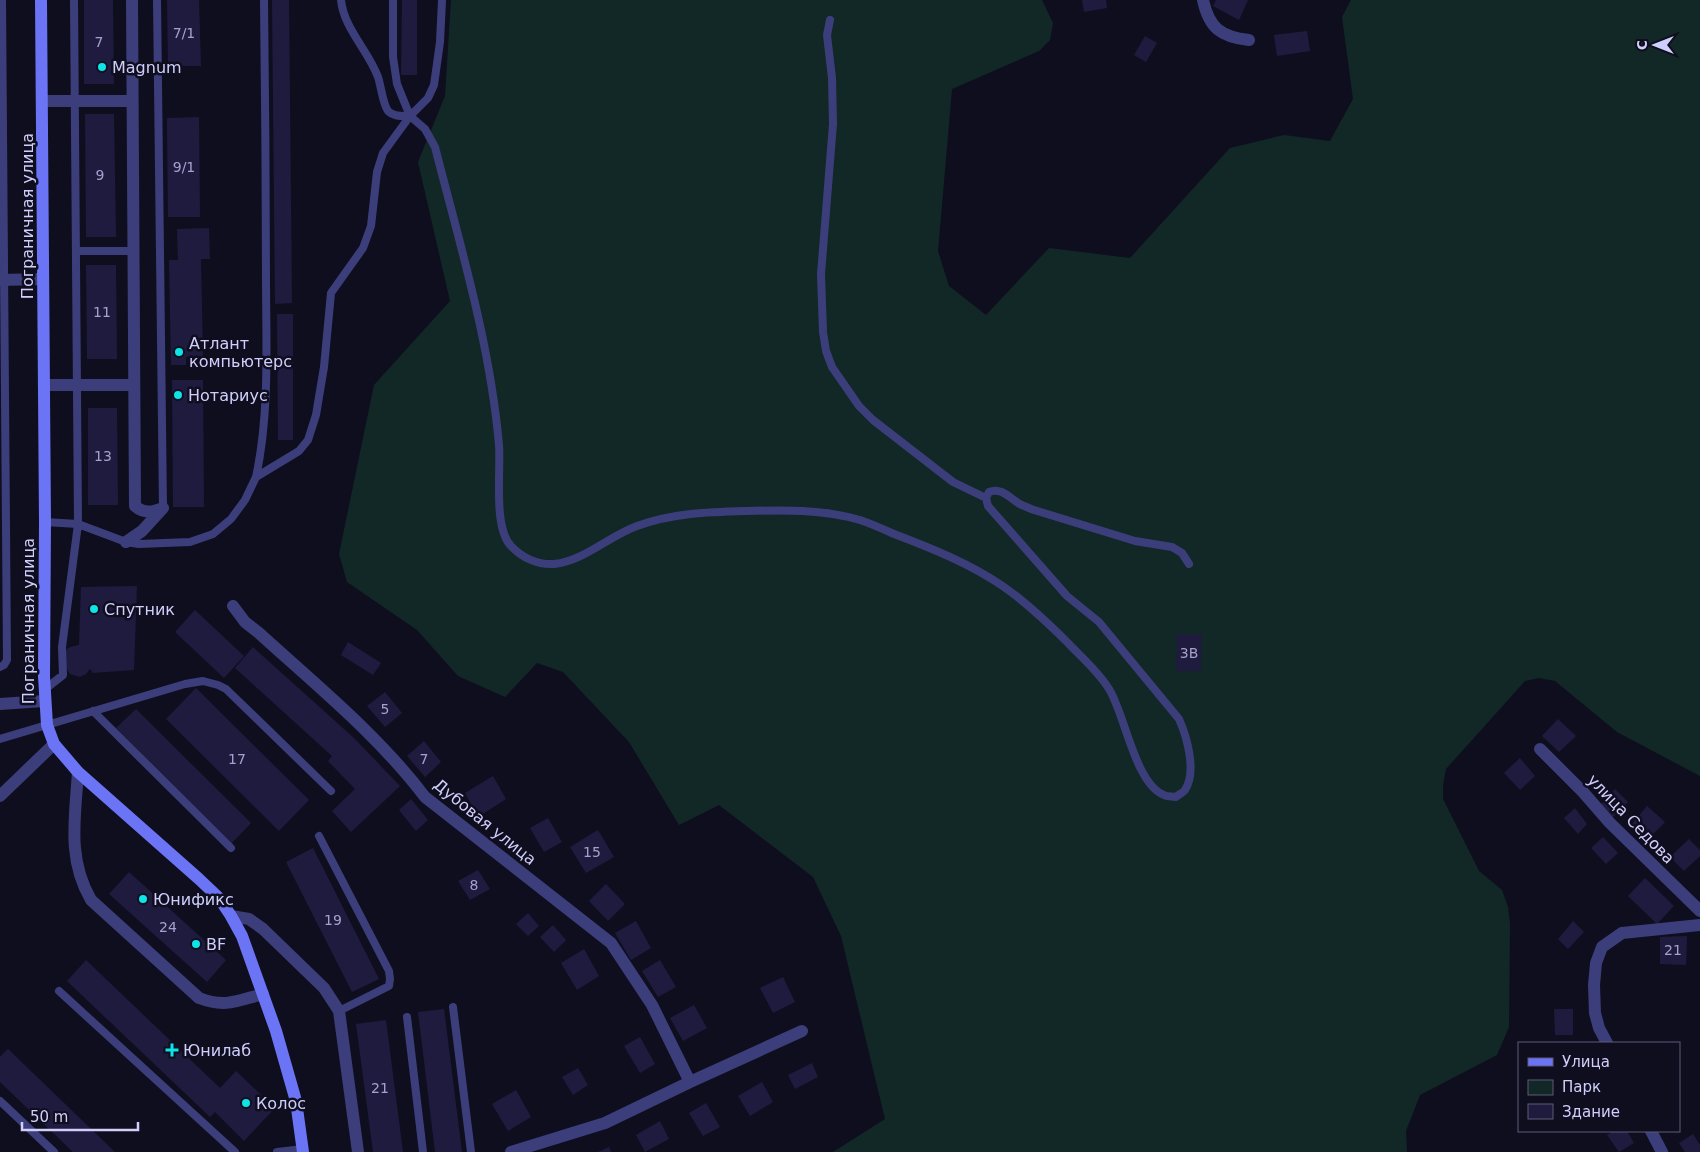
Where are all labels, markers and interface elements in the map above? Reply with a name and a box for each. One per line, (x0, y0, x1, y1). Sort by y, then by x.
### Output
north arrow (1630, 20, 1680, 70)
house number: 7/1 (173, 25, 195, 41)
house number: 7 (95, 34, 103, 50)
text: С (1634, 40, 1650, 50)
place label: Magnum (112, 58, 182, 77)
marker: Magnum (96, 61, 108, 73)
street label: Пограничная улица (18, 133, 37, 299)
house number: 9/1 (173, 159, 195, 175)
house number: 9 (96, 167, 104, 183)
house number: 11 (93, 304, 111, 320)
place label: Атлант компьютерс (189, 334, 292, 371)
marker: Атлант компьютерс (173, 346, 185, 358)
place label: Нотариус (188, 386, 268, 405)
marker: Нотариус (172, 389, 184, 401)
house number: 13 (94, 448, 112, 464)
street label: Пограничная улица (19, 538, 38, 704)
place label: Спутник (104, 600, 175, 619)
marker: Спутник (88, 603, 100, 615)
house number: 3В (1180, 645, 1198, 661)
house number: 5 (381, 701, 389, 717)
house number: 17 (228, 751, 246, 767)
house number: 7 (420, 751, 428, 767)
street label: улица Седова (1584, 770, 1678, 868)
street label: Дубовая улица (430, 775, 540, 869)
house number: 15 (583, 844, 601, 860)
house number: 8 (470, 877, 478, 893)
place label: Юнификс (153, 890, 234, 909)
marker: Юнификс (137, 893, 149, 905)
house number: 19 (324, 912, 342, 928)
house number: 24 (159, 919, 177, 935)
place label: BF (206, 935, 226, 954)
marker: BF (190, 938, 202, 950)
house number: 21 (1664, 942, 1682, 958)
place label: Юнилаб (183, 1041, 251, 1060)
legend (1518, 1042, 1680, 1132)
marker: Юнилаб (165, 1043, 179, 1057)
text: Улица (1562, 1053, 1610, 1071)
text: Парк (1562, 1078, 1601, 1096)
house number: 21 (371, 1080, 389, 1096)
place label: Колос (256, 1094, 306, 1113)
marker: Колос (240, 1097, 252, 1109)
scale bar (22, 1100, 139, 1132)
text: Здание (1562, 1103, 1620, 1121)
text: 50 m (30, 1108, 68, 1126)

